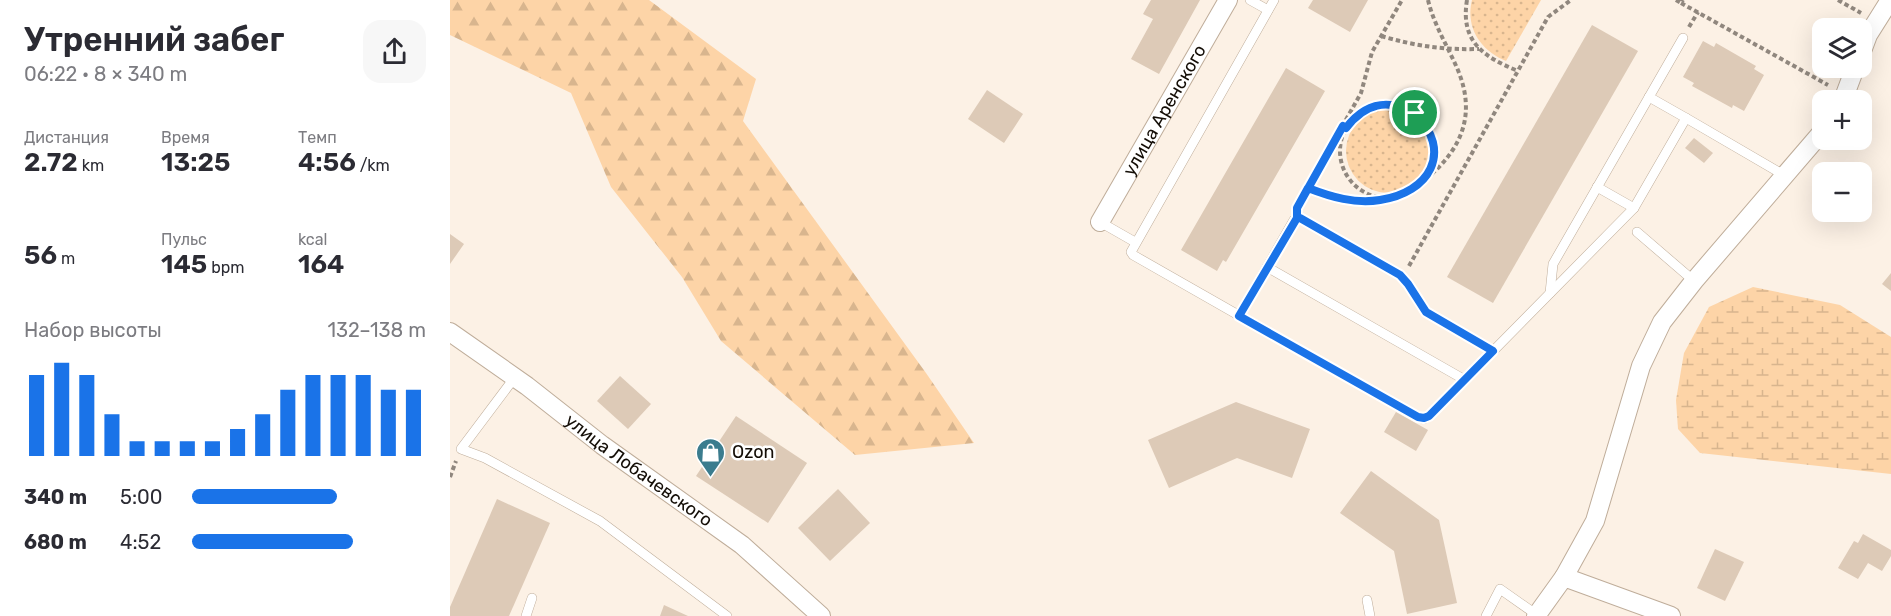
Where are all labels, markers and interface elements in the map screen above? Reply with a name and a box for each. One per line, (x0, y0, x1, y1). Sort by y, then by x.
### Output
map controls (1812, 18, 1872, 222)
button: layers (1812, 18, 1872, 78)
text: Утренний забег (24, 20, 284, 59)
button: share (363, 20, 426, 83)
street label: улица Аренского (1118, 41, 1211, 180)
text: 06:22 · 8 × 340 m (24, 62, 187, 86)
pin (1389, 87, 1440, 138)
button: + (1812, 90, 1872, 150)
icon: arrive (1398, 96, 1431, 129)
text: Дистанция (24, 128, 109, 147)
text: Время (161, 128, 210, 147)
text: Темп (298, 128, 337, 147)
text: 2.72 (24, 147, 78, 178)
text: 13:25 (161, 147, 230, 178)
text: 4:56 (298, 147, 356, 178)
text: km (78, 156, 104, 175)
text: /km (356, 156, 390, 175)
button: − (1812, 162, 1872, 222)
text: Пульс (161, 230, 207, 249)
text: kcal (298, 230, 327, 249)
text: 56 (24, 240, 57, 271)
text: m (57, 249, 75, 268)
text: 145 (161, 249, 207, 280)
text: 164 (298, 249, 344, 280)
text: bpm (207, 258, 244, 277)
text: Набор высоты (24, 318, 162, 342)
text: 132–138 m (327, 318, 426, 342)
street label: улица Лобачевского (561, 409, 717, 531)
shop icon: Ozon (695, 436, 727, 478)
place label: Ozon (732, 441, 774, 463)
text: 340 m (24, 485, 87, 509)
text: 5:00 (120, 485, 162, 509)
text: 680 m (24, 530, 87, 554)
text: 4:52 (120, 530, 161, 554)

